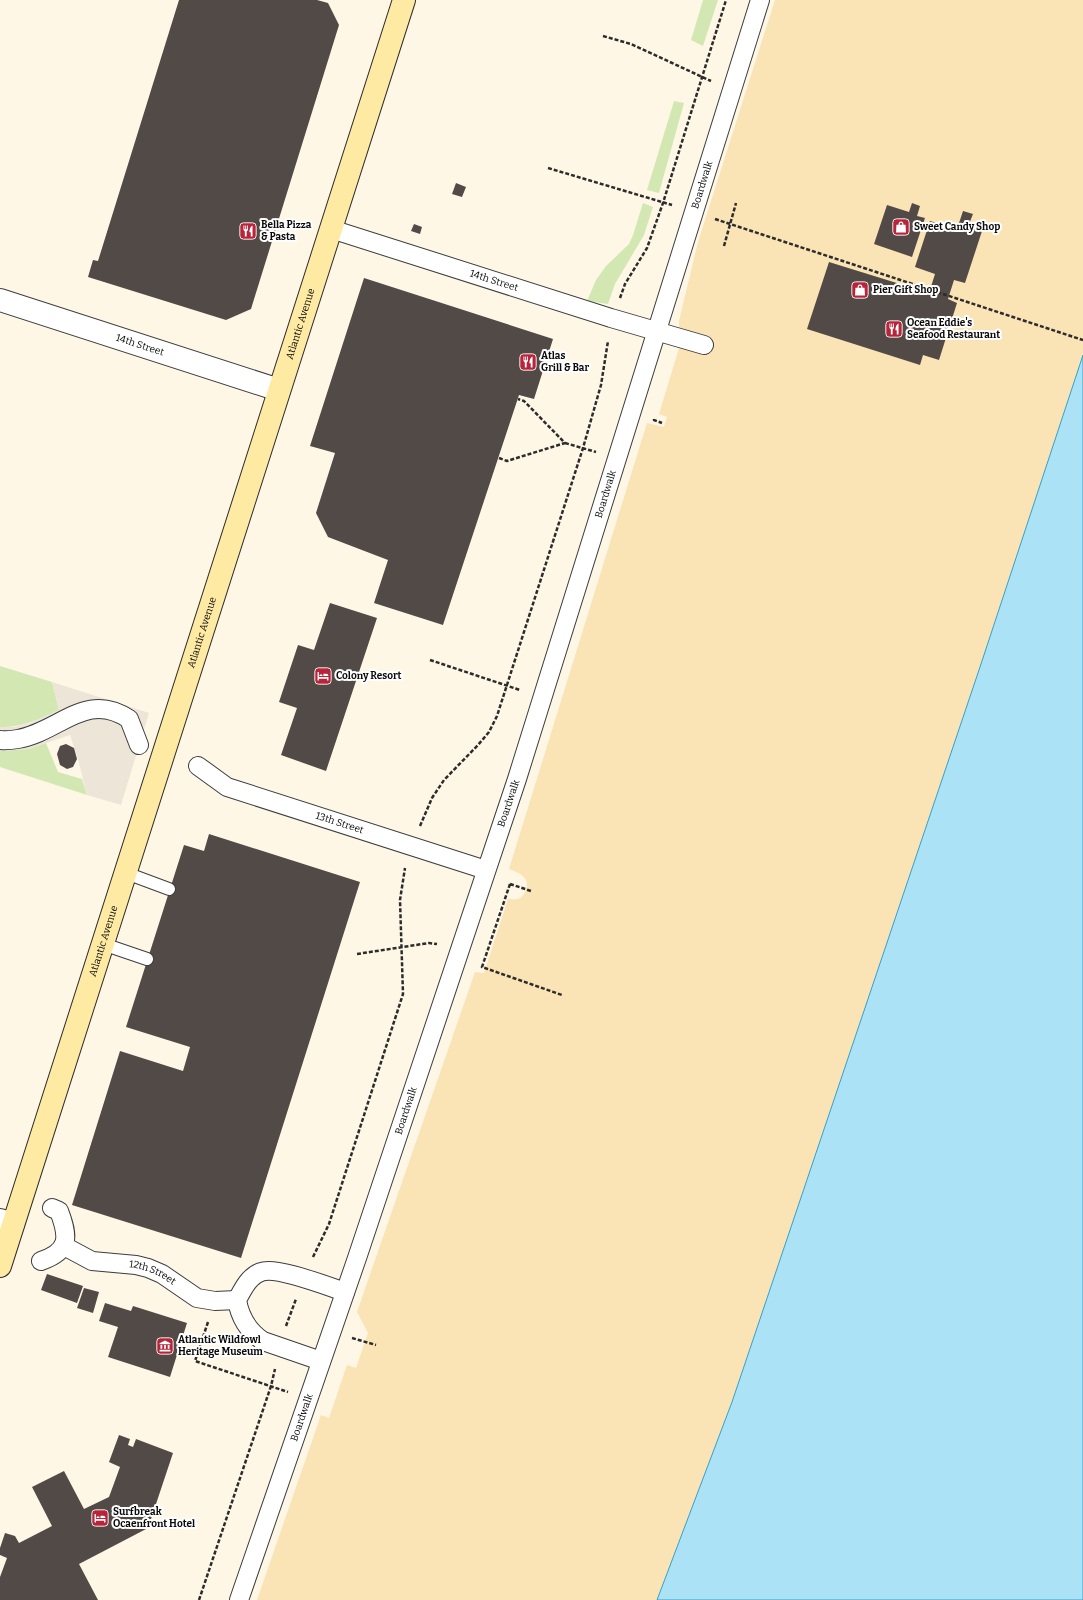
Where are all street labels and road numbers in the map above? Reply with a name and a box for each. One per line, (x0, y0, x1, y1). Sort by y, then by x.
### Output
street label: Boardwalk (689, 159, 715, 210)
street label: 14th Street (468, 268, 520, 294)
street label: Atlantic Avenue (284, 287, 318, 361)
street label: 14th Street (114, 332, 166, 359)
street label: Boardwalk (593, 469, 619, 520)
street label: Atlantic Avenue (185, 595, 219, 669)
street label: Boardwalk (495, 778, 522, 829)
street label: 13th Street (314, 810, 365, 836)
street label: Atlantic Avenue (87, 904, 121, 978)
street label: Boardwalk (393, 1085, 420, 1136)
street label: 12th Street (129, 1258, 178, 1288)
street label: Boardwalk (288, 1392, 316, 1443)

